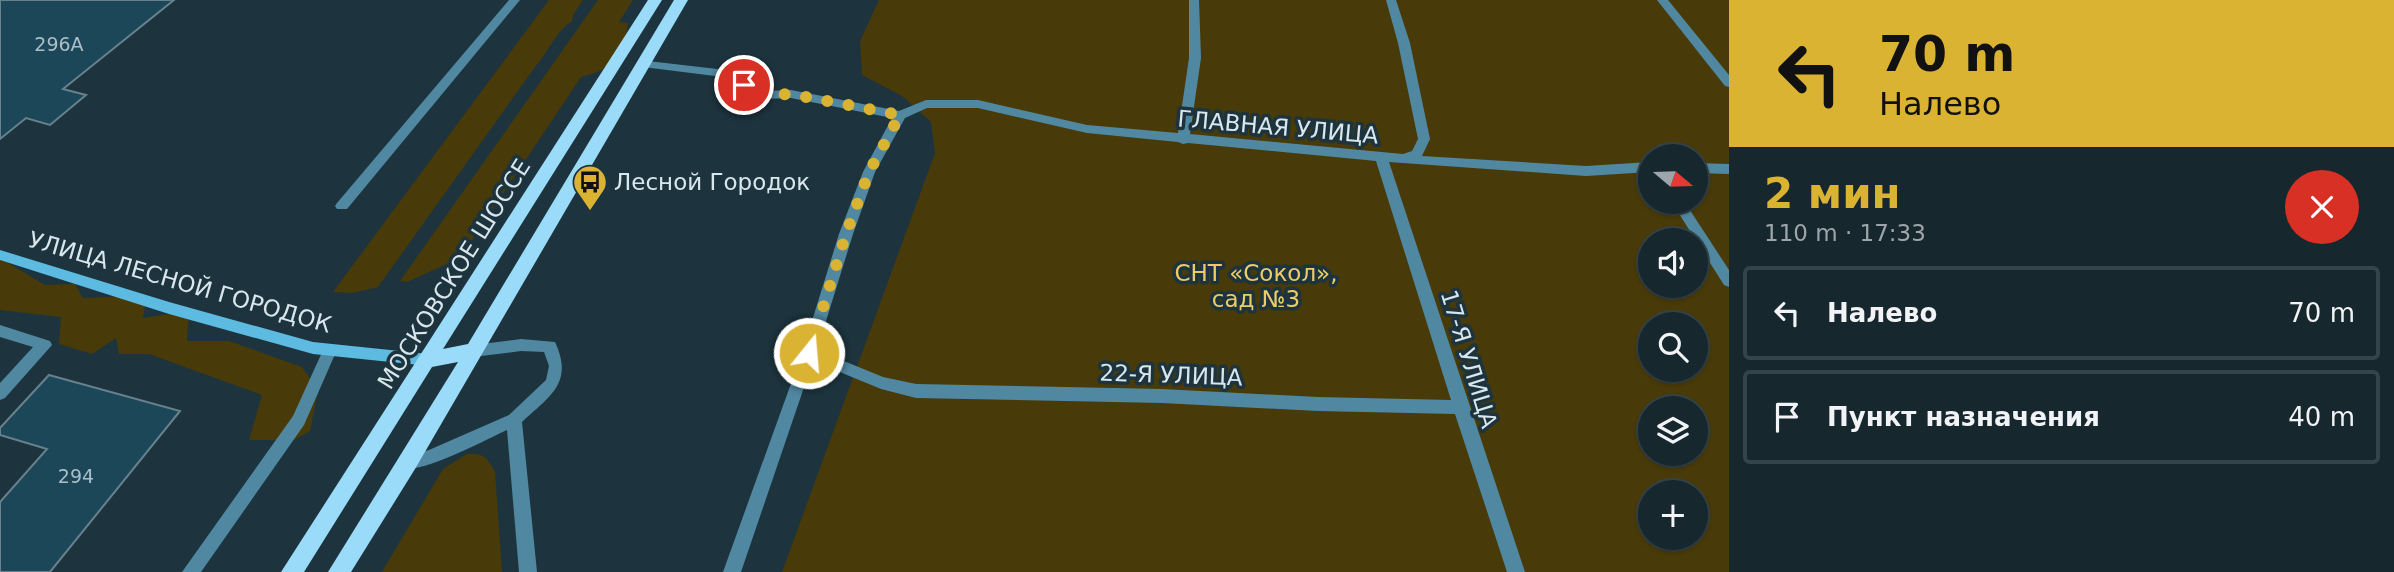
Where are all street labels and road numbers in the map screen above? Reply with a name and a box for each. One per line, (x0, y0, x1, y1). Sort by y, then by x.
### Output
street label: ГЛАВНАЯ УЛИЦА (1177, 105, 1380, 149)
street label: МОСКОВСКОЕ ШОССЕ (373, 154, 535, 394)
street label: УЛИЦА ЛЕСНОЙ ГОРОДОК (26, 225, 335, 338)
street label: 17-Я УЛИЦА (1436, 287, 1502, 431)
street label: 22-Я УЛИЦА (1099, 360, 1243, 390)

